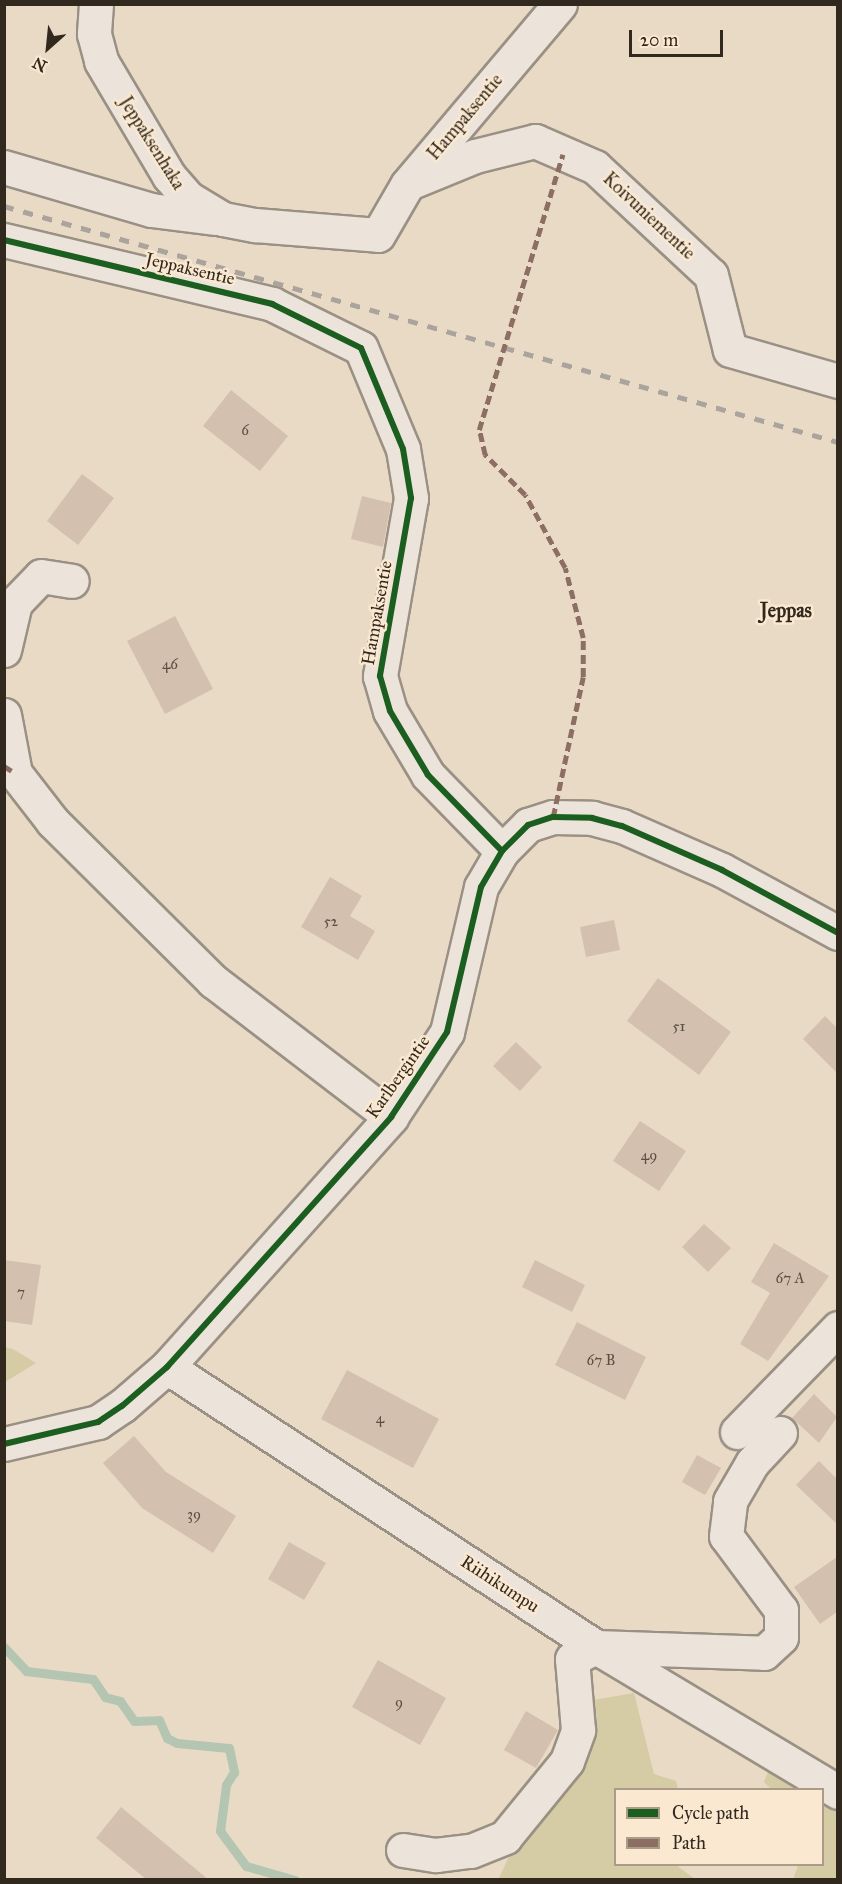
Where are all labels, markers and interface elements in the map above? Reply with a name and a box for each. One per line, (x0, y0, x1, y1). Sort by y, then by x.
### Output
north arrow (18, 18, 78, 78)
scale bar (632, 18, 726, 56)
text: 20 m (640, 29, 678, 51)
text: N (29, 53, 50, 76)
street label: Hampaksentie (423, 70, 507, 164)
street label: Jeppaksenhaka (115, 92, 189, 194)
street label: Koivuniementie (599, 168, 699, 264)
street label: Jeppaksentie (143, 248, 237, 290)
house number: 6 (241, 422, 249, 440)
street label: Hampaksentie (357, 559, 397, 667)
district label: Jeppas (760, 598, 812, 622)
house number: 46 (162, 656, 178, 674)
house number: 52 (324, 913, 338, 931)
house number: 51 (673, 1018, 685, 1036)
street label: Karlbergintie (361, 1031, 435, 1123)
house number: 49 (641, 1147, 657, 1165)
house number: 67 A (775, 1270, 805, 1288)
house number: 7 (17, 1284, 25, 1302)
house number: 67 B (587, 1352, 615, 1370)
house number: 4 (376, 1410, 384, 1428)
house number: 39 (187, 1506, 201, 1524)
street label: Riihikumpu (457, 1551, 543, 1617)
house number: 9 (395, 1694, 403, 1712)
legend (614, 1788, 824, 1866)
text: Cycle path (672, 1802, 749, 1824)
text: Path (672, 1832, 706, 1854)

